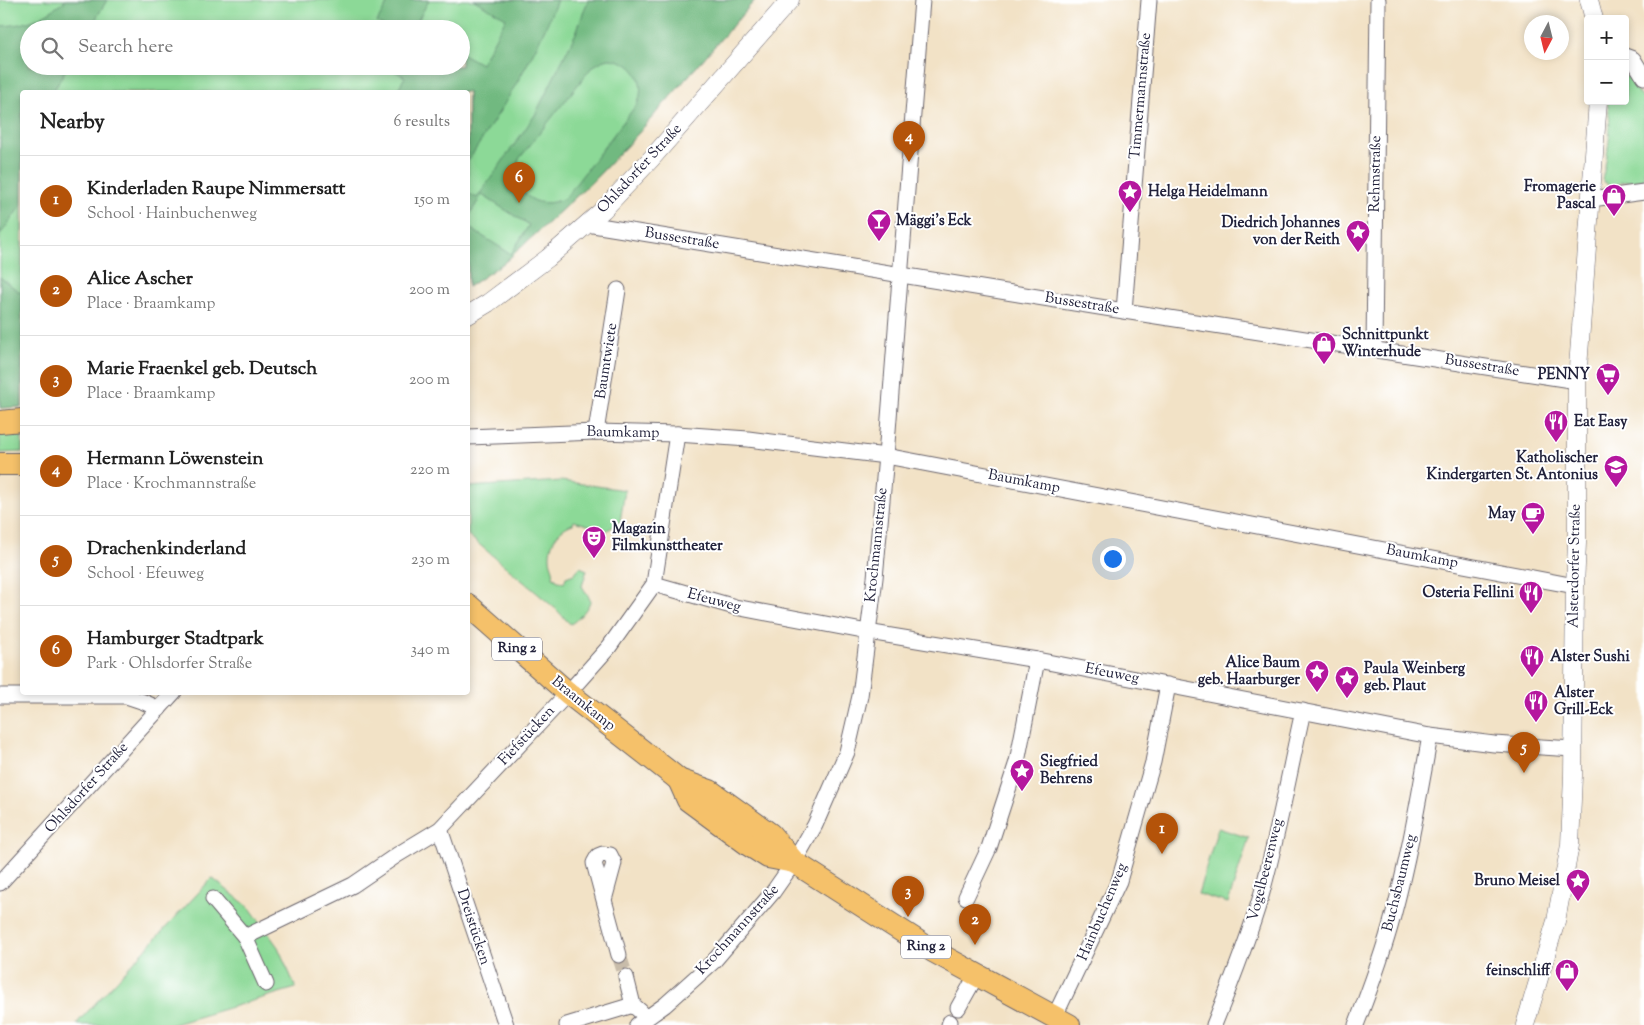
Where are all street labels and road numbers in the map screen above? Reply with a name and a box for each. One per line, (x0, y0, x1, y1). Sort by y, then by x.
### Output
street label: Timmermannstraße (1125, 32, 1157, 160)
street label: Ohlsdorfer Straße (593, 119, 687, 219)
street label: Rehmstraße (1365, 135, 1387, 213)
street label: Bussestraße (643, 223, 721, 255)
street label: Bussestraße (1043, 288, 1121, 320)
street label: Baumtwiete (591, 322, 623, 400)
street label: Bussestraße (1443, 350, 1521, 382)
street label: Baumkamp (586, 422, 660, 444)
street label: Baumkamp (986, 465, 1062, 499)
street label: Krochmannstraße (861, 487, 893, 603)
street label: Alsterdorfer Straße (1563, 504, 1587, 628)
street label: Baumkamp (1384, 540, 1460, 574)
street label: Efeuweg (685, 584, 743, 618)
road number: Ring 2 (492, 638, 542, 661)
street label: Efeuweg (1083, 658, 1141, 690)
street label: Braamkamp (546, 672, 620, 736)
street label: Fiefstücken (494, 701, 560, 770)
street label: Ohlsdorfer Straße (40, 738, 134, 838)
street label: Vogelbeerenweg (1243, 816, 1289, 924)
street label: Buchsbaumweg (1378, 832, 1422, 934)
street label: Hainbuchenweg (1073, 860, 1133, 964)
street label: Krochmannstraße (692, 880, 784, 980)
street label: Dreistücken (451, 886, 495, 968)
road number: Ring 2 (901, 936, 951, 959)

